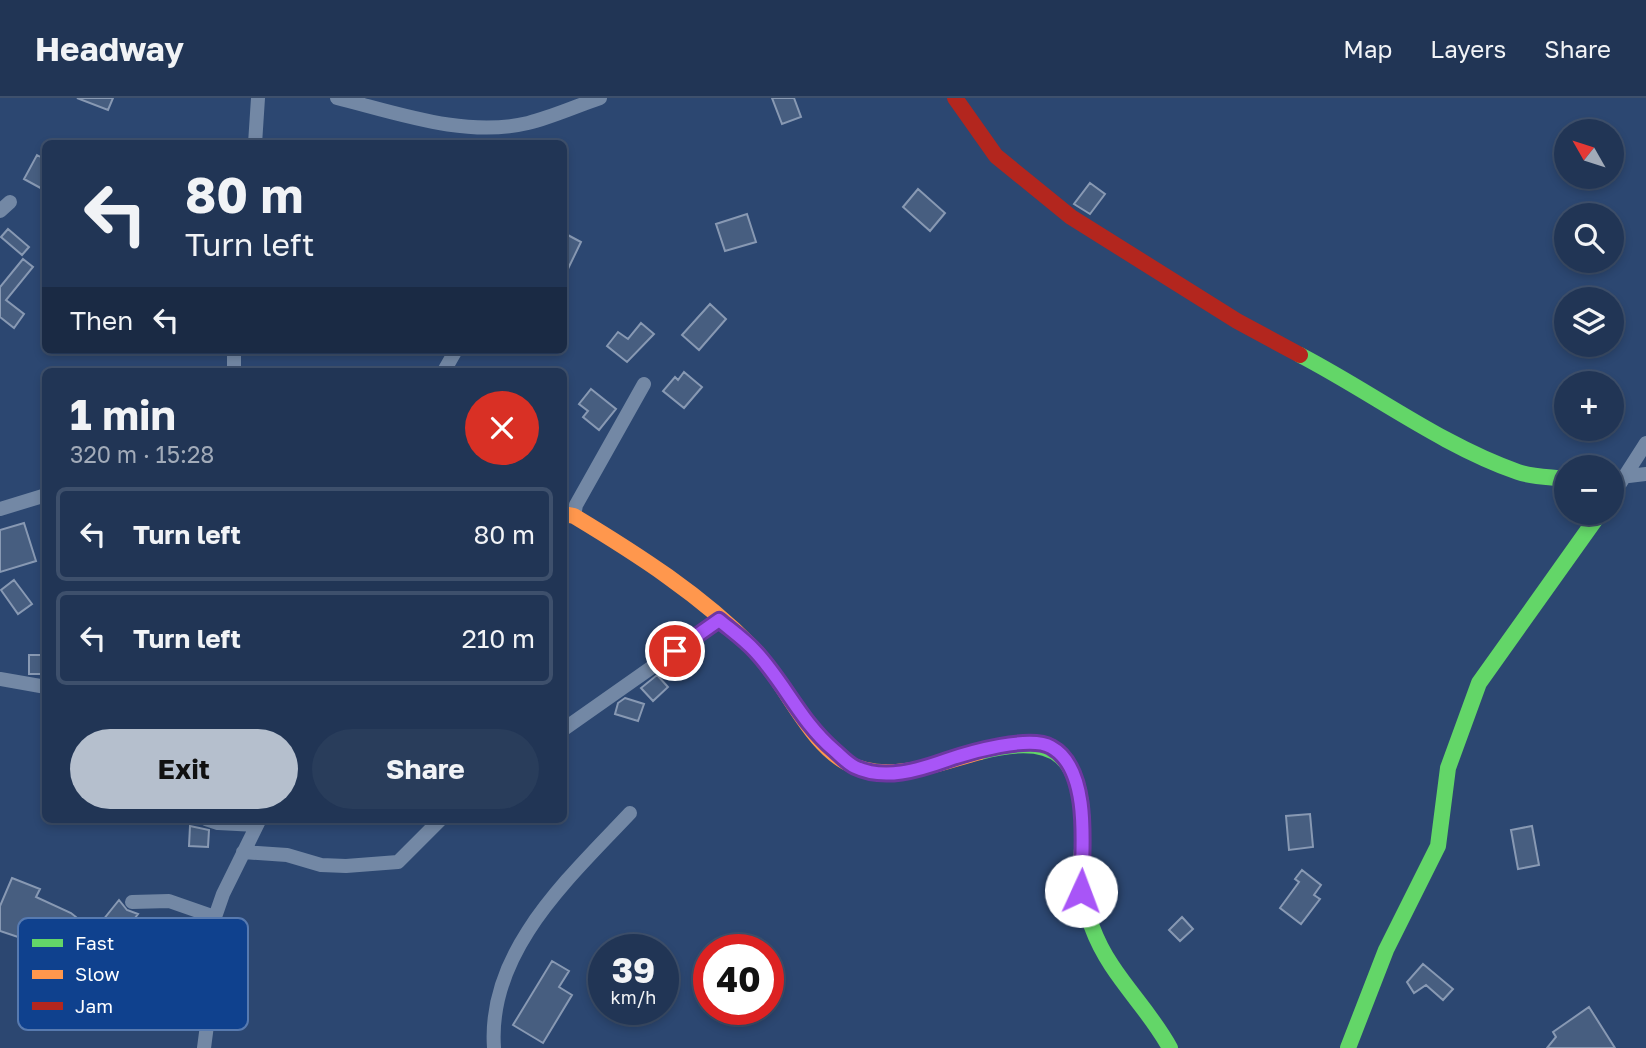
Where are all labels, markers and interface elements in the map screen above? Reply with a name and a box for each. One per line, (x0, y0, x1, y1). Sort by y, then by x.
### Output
text: Headway (35, 29, 184, 68)
text: Map (1343, 34, 1392, 63)
text: Layers (1430, 34, 1506, 63)
text: Share (1544, 34, 1611, 63)
north arrow (1554, 119, 1624, 189)
map controls (1554, 119, 1624, 525)
text: 80 m (185, 165, 303, 224)
icon: left (70, 168, 161, 259)
button: search (1554, 203, 1624, 273)
text: Turn left (185, 225, 314, 263)
button: layers (1554, 287, 1624, 357)
icon: left (147, 301, 185, 339)
text: Then (70, 305, 133, 336)
button: + (1554, 371, 1624, 441)
text: 1 min (70, 389, 176, 439)
button: close (465, 391, 539, 465)
text: 320 m · 15:28 (70, 440, 214, 468)
button: − (1554, 455, 1624, 525)
icon: left (74, 515, 112, 553)
text: Turn left (133, 519, 241, 550)
text: 80 m (474, 519, 535, 550)
icon: left (74, 619, 112, 657)
pin (645, 621, 705, 681)
text: Turn left (133, 623, 241, 654)
text: 210 m (462, 623, 535, 654)
icon: arrive (656, 632, 694, 670)
button: Exit (70, 729, 298, 809)
button: Share (312, 729, 539, 809)
position arrow (1044, 854, 1118, 928)
legend (18, 918, 248, 1030)
text: Fast (75, 931, 114, 954)
speed limit sign: 40 (693, 934, 784, 1025)
text: 39 (612, 949, 655, 991)
text: Slow (75, 962, 120, 985)
text: km/h (611, 986, 656, 1008)
text: Jam (75, 994, 113, 1017)

